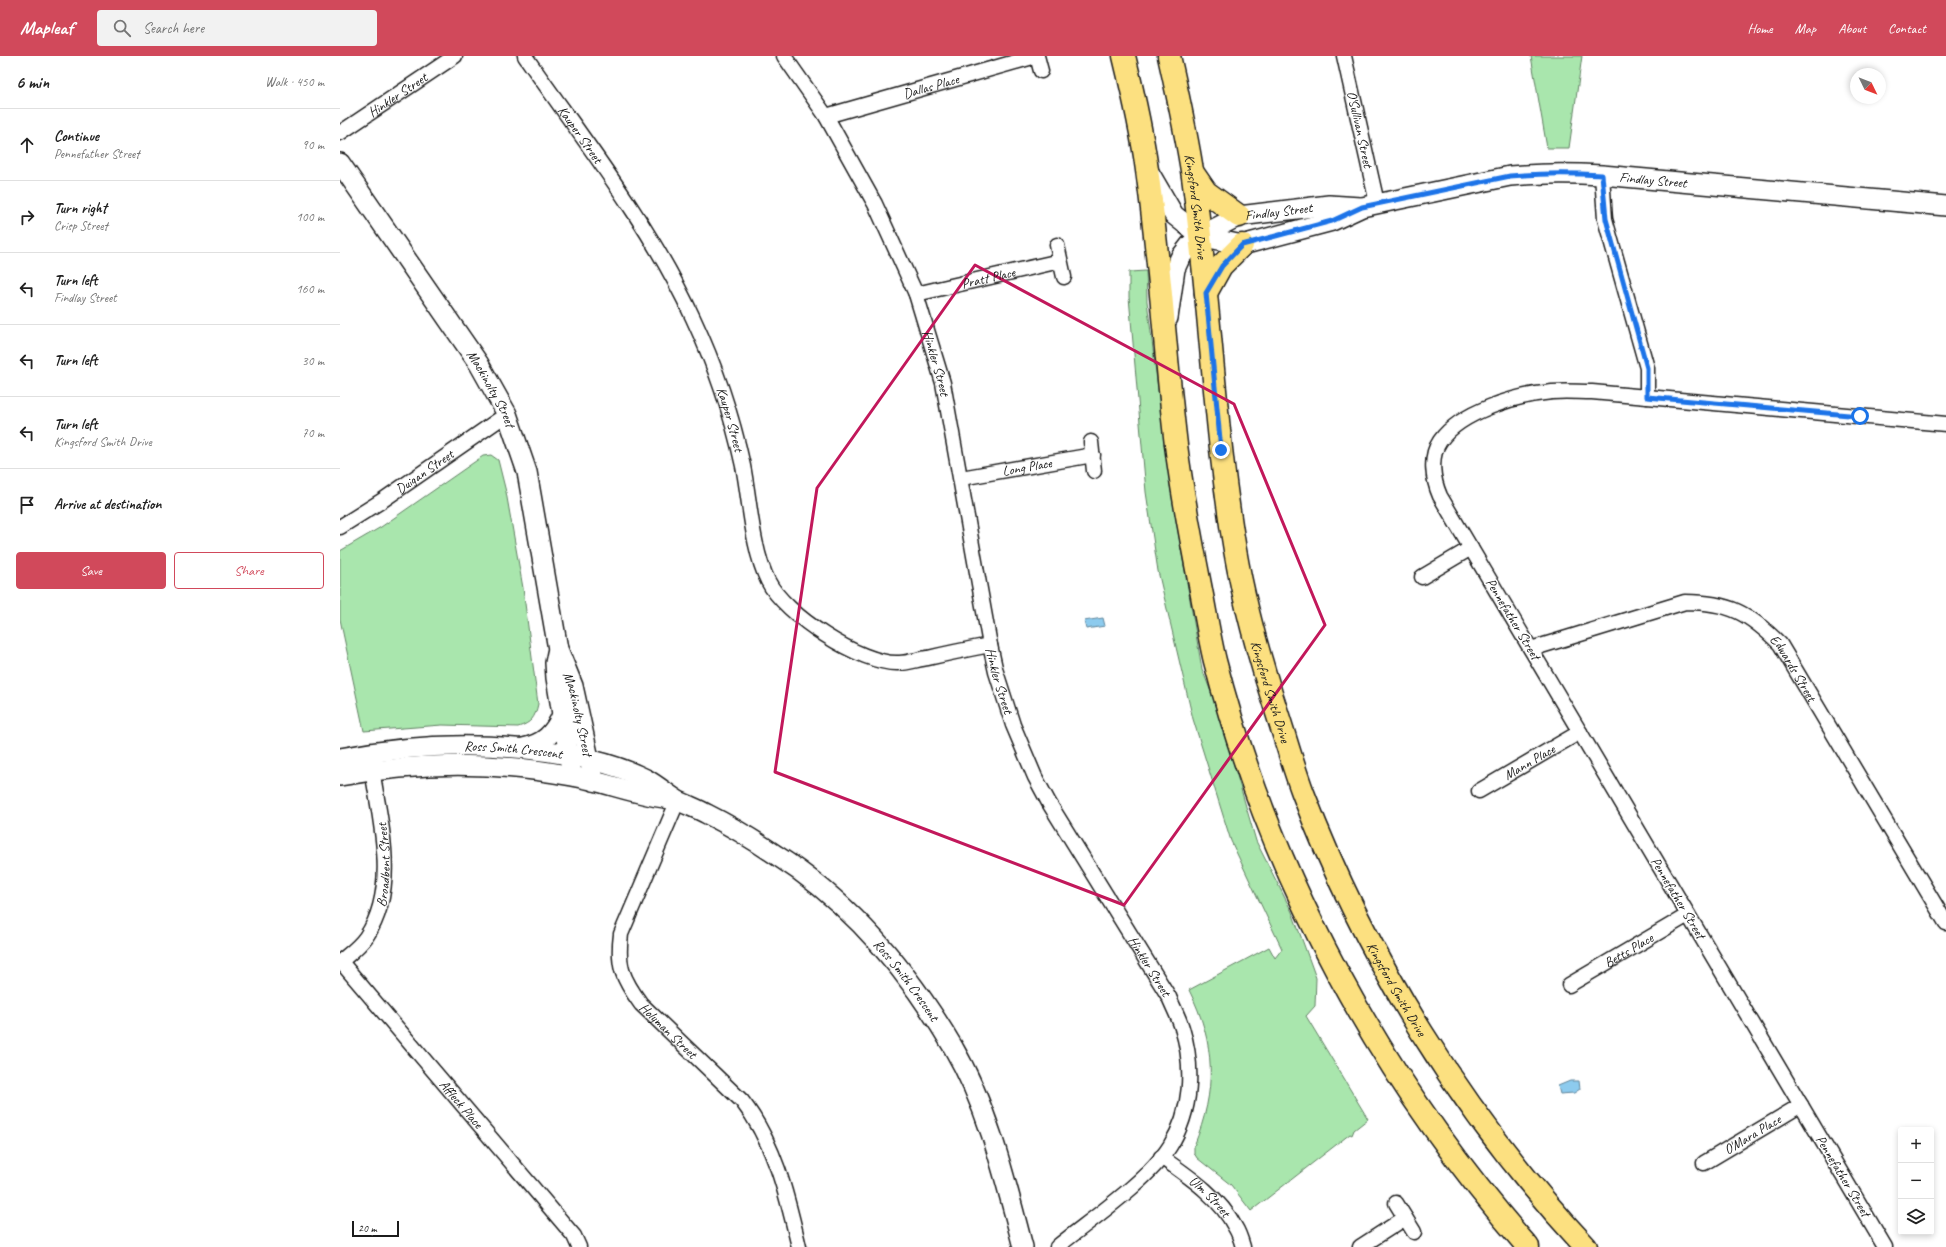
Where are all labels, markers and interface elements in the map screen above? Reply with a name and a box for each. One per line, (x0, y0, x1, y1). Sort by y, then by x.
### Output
search box (97, 10, 377, 46)
text: Mapleaf (20, 16, 73, 40)
icon: search (111, 17, 133, 39)
text: Search here (143, 19, 204, 38)
text: Home (1747, 20, 1773, 37)
text: Map (1795, 20, 1816, 37)
text: About (1838, 20, 1866, 37)
text: Contact (1888, 20, 1926, 37)
street label: Hinkler Street (364, 68, 431, 121)
north arrow (1850, 68, 1886, 104)
street label: Dallas Place (901, 70, 962, 102)
text: 6 min (16, 72, 49, 93)
text: Walk · 450 m (265, 74, 324, 90)
street label: O'Sullivan Street (1344, 89, 1378, 171)
street label: Kauper Street (554, 102, 607, 167)
text: Continue (54, 127, 99, 146)
icon: ahead (16, 134, 38, 156)
text: 90 m (302, 137, 324, 153)
text: Pennefather Street (54, 146, 140, 162)
street label: Kingsford Smith Drive (1181, 153, 1211, 261)
street label: Findlay Street (1619, 168, 1689, 191)
street label: Findlay Street (1244, 198, 1314, 224)
text: Turn right (54, 199, 107, 218)
icon: right (16, 206, 38, 228)
text: 100 m (296, 209, 324, 225)
text: Crisp Street (54, 218, 108, 234)
street label: Pratt Place (960, 263, 1018, 292)
text: Turn left (54, 271, 97, 290)
icon: left (16, 278, 38, 300)
text: 160 m (296, 281, 324, 297)
text: Findlay Street (54, 290, 116, 306)
street label: Hinkler Street (919, 328, 954, 399)
street label: Mackinolty Street (463, 347, 520, 432)
icon: left (16, 350, 38, 372)
text: Turn left (54, 351, 97, 370)
text: 30 m (302, 353, 324, 369)
street label: Kauper Street (713, 385, 748, 455)
route start (1851, 407, 1869, 425)
text: Turn left (54, 415, 97, 434)
icon: left (16, 422, 38, 444)
text: 70 m (302, 425, 324, 441)
text: Kingsford Smith Drive (54, 434, 152, 450)
route end (1212, 441, 1230, 459)
street label: Duigan Street (392, 445, 458, 497)
street label: Long Place (1001, 454, 1054, 479)
icon: arrive (16, 494, 38, 516)
text: Arrive at destination (54, 495, 161, 514)
button: Save (16, 552, 166, 589)
button: Share (174, 552, 324, 589)
street label: Pennefather Street (1482, 575, 1545, 665)
street label: Edwards Street (1767, 631, 1821, 705)
street label: Kingsford Smith Drive (1247, 639, 1295, 746)
street label: Hinkler Street (982, 646, 1018, 717)
street label: Mackinolty Street (560, 669, 597, 760)
street label: Ross Smith Crescent (464, 737, 565, 763)
street label: Mann Place (1500, 739, 1559, 783)
street label: Broadbent Street (372, 821, 393, 908)
street label: Pennefather Street (1647, 854, 1710, 944)
street label: Betts Place (1601, 928, 1657, 971)
street label: Hinkler Street (1125, 933, 1176, 1000)
street label: Ross Smith Crescent (870, 936, 944, 1025)
street label: Kingsford Smith Drive (1363, 939, 1431, 1040)
street label: Holyman Street (636, 999, 702, 1063)
street label: Affleck Place (436, 1076, 488, 1133)
street label: O'Mara Place (1720, 1110, 1785, 1158)
map controls (1898, 1127, 1934, 1235)
button: + (1898, 1127, 1934, 1163)
street label: Pennefather Street (1812, 1132, 1875, 1222)
button: − (1898, 1163, 1934, 1199)
street label: Ulm Street (1186, 1172, 1235, 1221)
button: layers (1898, 1199, 1934, 1235)
scale bar (352, 1219, 399, 1238)
text: 20 m (358, 1221, 377, 1235)

